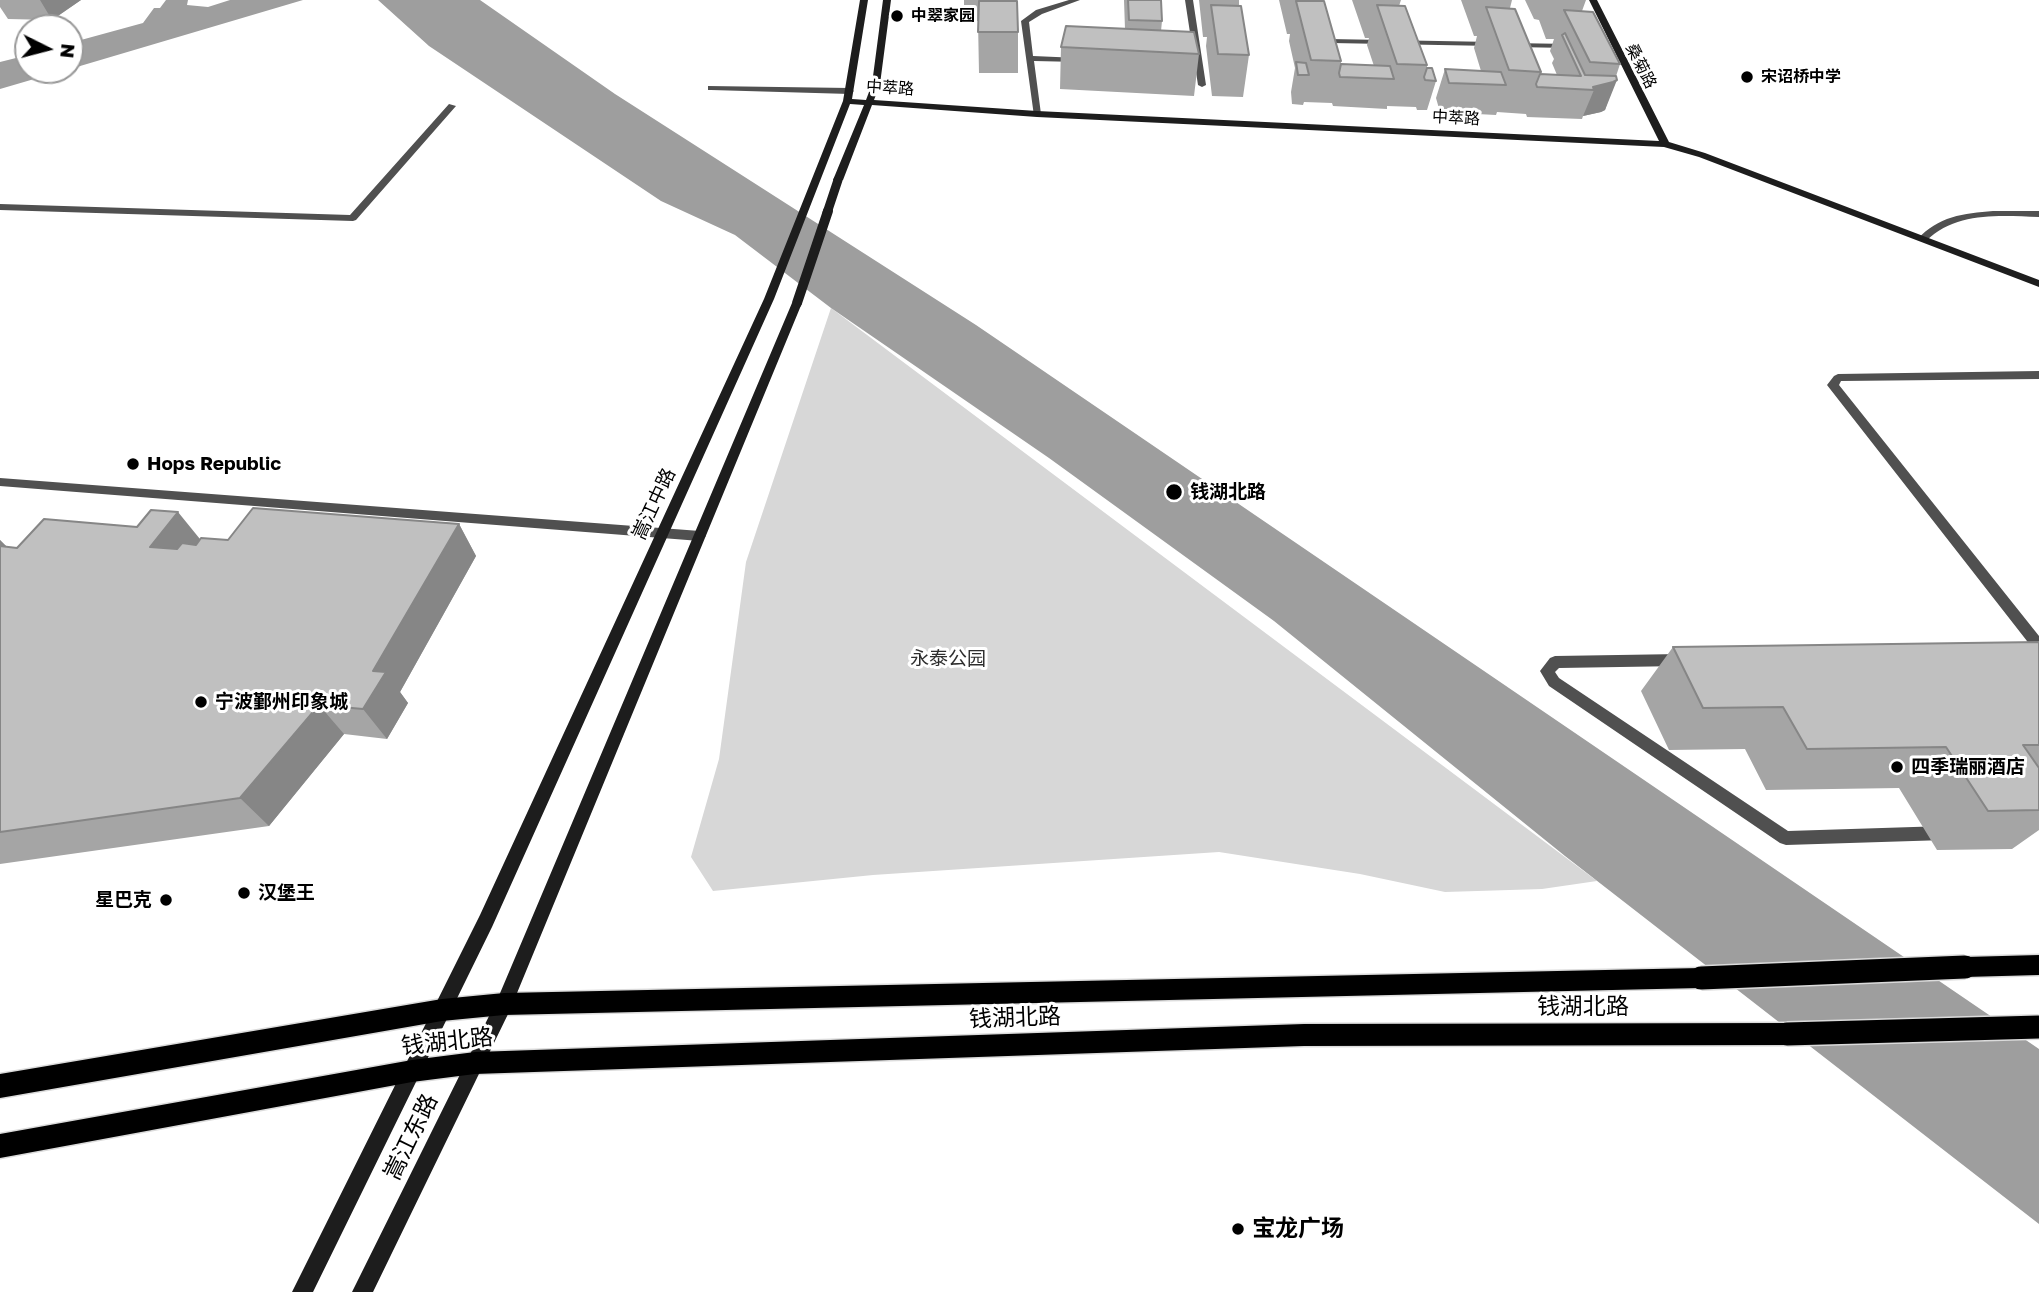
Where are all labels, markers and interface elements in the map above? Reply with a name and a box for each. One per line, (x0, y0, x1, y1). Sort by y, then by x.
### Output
place label: 中翠家园 (911, 6, 975, 26)
marker: 中翠家园 (889, 8, 905, 24)
north arrow (14, 14, 84, 84)
street label: 桑菊路 (1622, 40, 1660, 92)
text: N (56, 43, 81, 59)
place label: 宋诏桥中学 (1761, 67, 1841, 87)
marker: 宋诏桥中学 (1739, 69, 1755, 85)
street label: 中萃路 (865, 77, 915, 99)
street label: 中萃路 (1432, 107, 1480, 129)
place label: Hops Republic (147, 453, 281, 475)
marker: Hops Republic (125, 456, 141, 472)
street label: 嵩江中路 (628, 465, 680, 543)
place label: 钱湖北路 (1190, 481, 1266, 503)
marker: 钱湖北路 (1164, 482, 1184, 502)
park label: 永泰公园 (910, 648, 986, 670)
place label: 宁波鄞州印象城 (215, 691, 348, 713)
marker: 宁波鄞州印象城 (193, 694, 209, 710)
place label: 四季瑞丽酒店 (1911, 756, 2025, 778)
marker: 四季瑞丽酒店 (1889, 759, 1905, 775)
place label: 汉堡王 (258, 882, 315, 904)
marker: 汉堡王 (236, 885, 252, 901)
place label: 星巴克 (95, 889, 152, 911)
marker: 星巴克 (158, 892, 174, 908)
street label: 钱湖北路 (1537, 993, 1629, 1021)
street label: 钱湖北路 (969, 1003, 1061, 1033)
street label: 钱湖北路 (400, 1023, 494, 1061)
street label: 嵩江东路 (378, 1090, 444, 1184)
place label: 宝龙广场 (1252, 1215, 1344, 1243)
marker: 宝龙广场 (1230, 1221, 1246, 1237)

